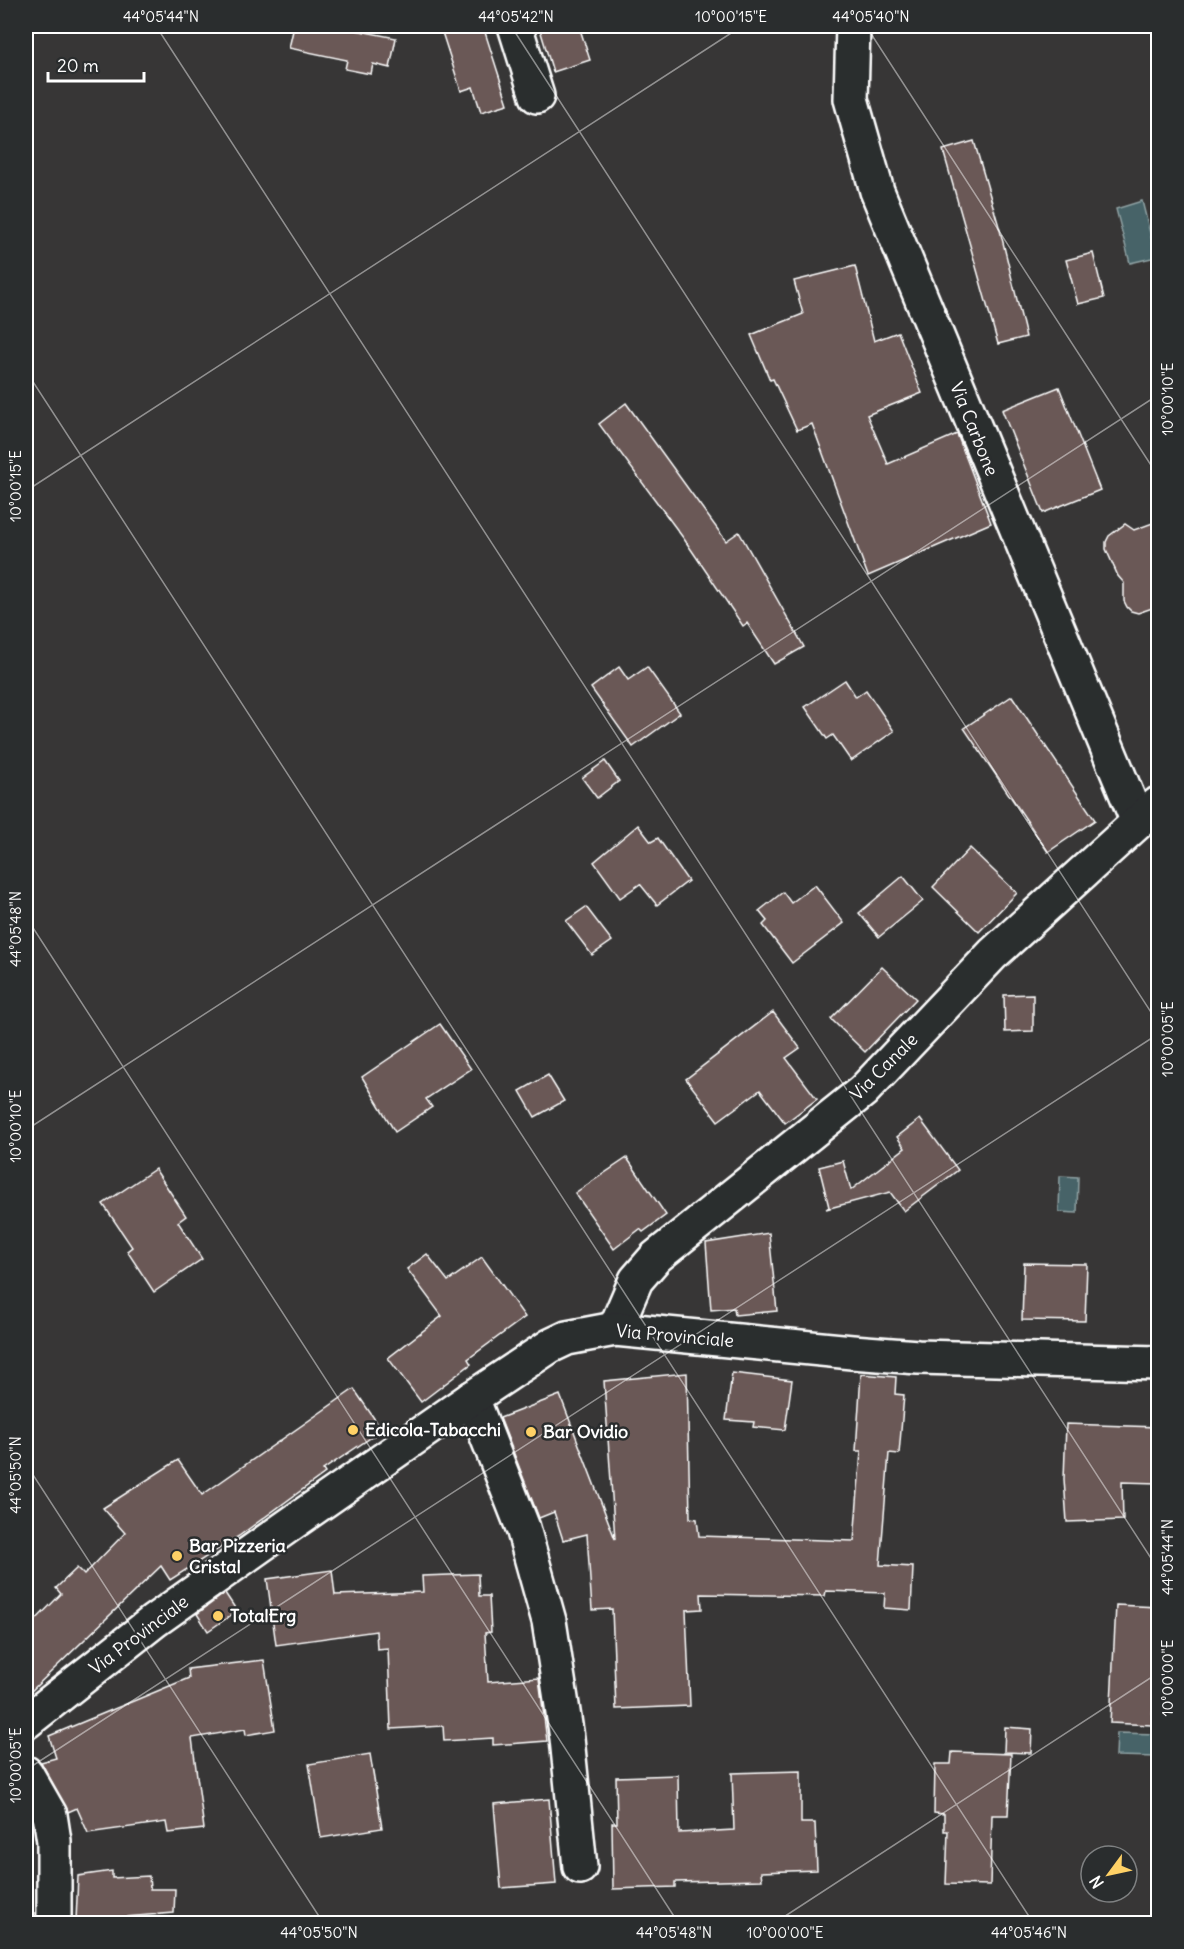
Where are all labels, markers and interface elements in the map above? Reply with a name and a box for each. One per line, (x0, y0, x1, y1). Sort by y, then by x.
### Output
text: 44°05'44"N (123, 7, 199, 26)
text: 44°05'42"N (478, 7, 554, 26)
text: 10°00'15"E (695, 7, 767, 26)
text: 44°05'40"N (832, 7, 910, 26)
scale bar (48, 45, 144, 83)
text: 20 m (57, 54, 99, 77)
text: 10°00'10"E (1158, 362, 1177, 436)
street label: Via Carbone (945, 378, 1004, 479)
text: 10°00'15"E (6, 450, 25, 522)
text: 44°05'48"N (6, 891, 25, 967)
text: 10°00'05"E (1158, 1001, 1177, 1077)
street label: Via Canale (845, 1028, 922, 1105)
text: 10°00'10"E (6, 1089, 25, 1163)
street label: Via Provinciale (615, 1319, 735, 1352)
place label: Edicola-Tabacchi (365, 1418, 501, 1441)
place label: Bar Ovidio (543, 1420, 628, 1443)
marker: Edicola-Tabacchi (346, 1423, 360, 1437)
marker: Bar Ovidio (524, 1425, 538, 1439)
text: 44°05'50"N (6, 1436, 25, 1514)
text: 44°05'44"N (1158, 1519, 1177, 1595)
place label: Bar Pizzeria Cristal (189, 1534, 286, 1578)
marker: Bar Pizzeria Cristal (170, 1549, 184, 1563)
street label: Via Provinciale (85, 1590, 193, 1679)
place label: TotalErg (230, 1604, 296, 1627)
marker: TotalErg (211, 1609, 225, 1623)
text: 10°00'00"E (1158, 1639, 1177, 1717)
text: 10°00'05"E (6, 1727, 25, 1803)
north arrow (1079, 1844, 1139, 1904)
text: N (1085, 1872, 1108, 1892)
text: 44°05'50"N (280, 1923, 358, 1942)
text: 44°05'48"N (636, 1923, 712, 1942)
text: 10°00'00"E (746, 1923, 824, 1942)
text: 44°05'46"N (991, 1923, 1067, 1942)

